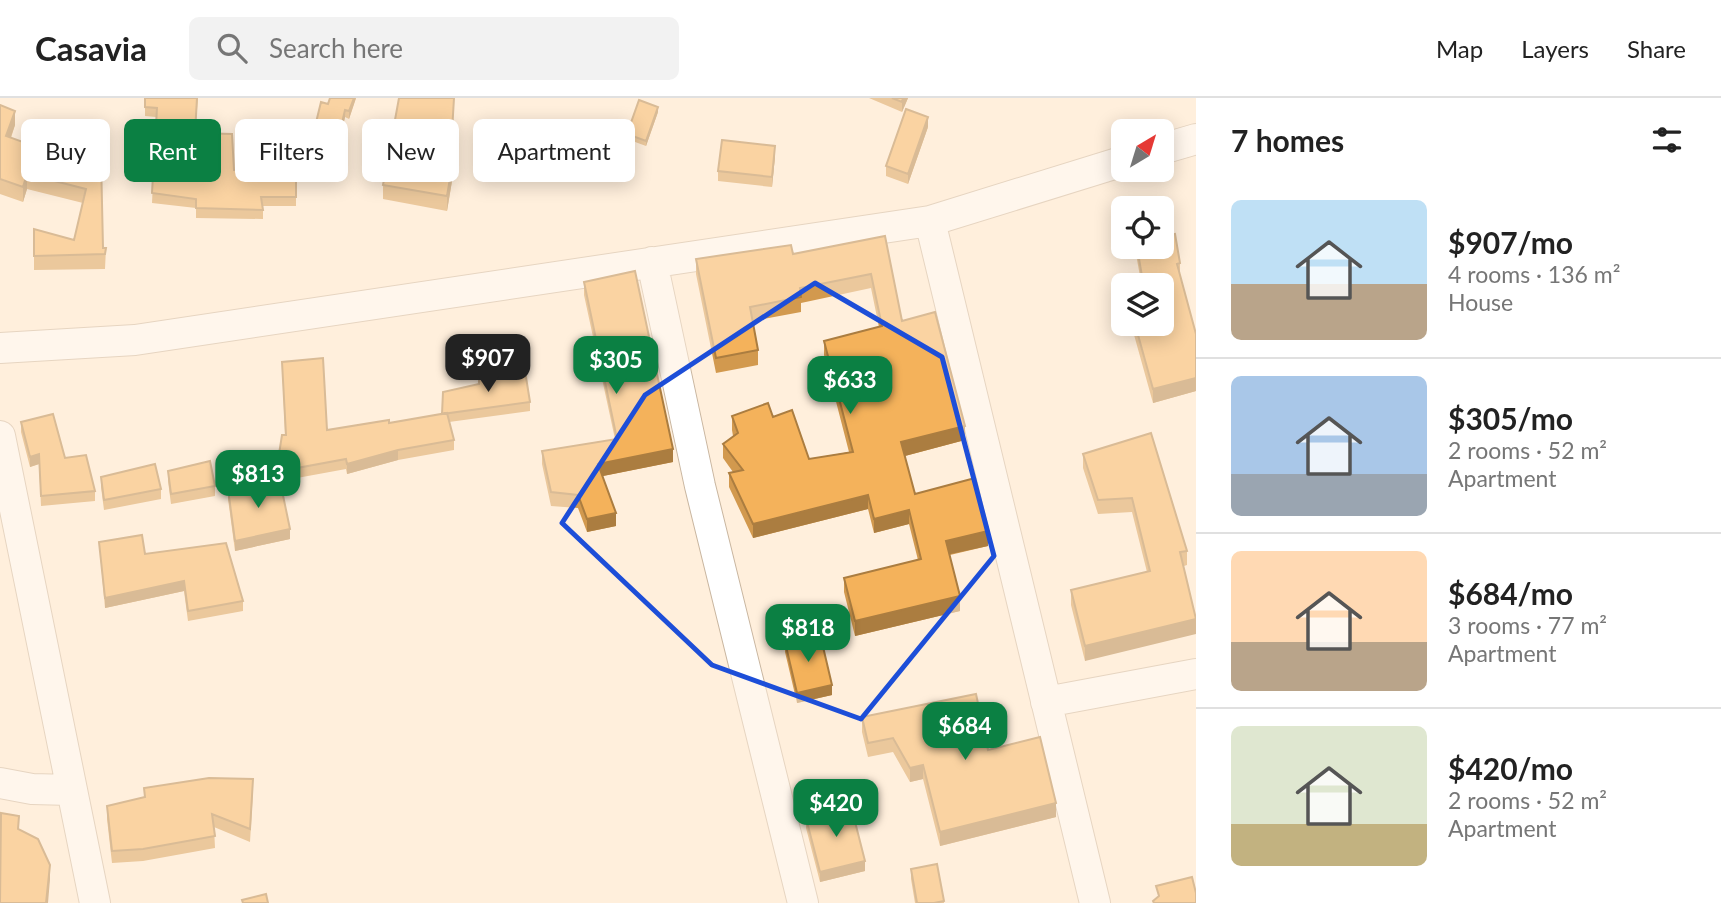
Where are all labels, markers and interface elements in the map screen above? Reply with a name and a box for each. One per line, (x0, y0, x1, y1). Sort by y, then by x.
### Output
search box (189, 17, 679, 80)
text: Casavia (35, 28, 147, 68)
icon: search (213, 29, 251, 67)
text: Search here (269, 32, 403, 64)
text: Map (1436, 34, 1483, 63)
text: Layers (1521, 34, 1589, 63)
text: Share (1627, 34, 1686, 63)
chip: Buy (21, 119, 110, 182)
chip: Rent (124, 119, 221, 182)
chip: Filters (235, 119, 348, 182)
chip: New (362, 119, 459, 182)
chip: Apartment (473, 119, 635, 182)
north arrow (1111, 119, 1174, 182)
map controls (1111, 119, 1174, 336)
icon: filters (1648, 121, 1686, 159)
text: 7 homes (1231, 122, 1344, 158)
button: locate (1111, 196, 1174, 259)
text: $907/mo (1448, 224, 1573, 260)
icon: home (1287, 228, 1371, 312)
text: 4 rooms · 136 m² (1448, 260, 1620, 288)
button: layers (1111, 273, 1174, 336)
text: House (1448, 288, 1513, 316)
pin: $907 (447, 334, 529, 394)
pin: $305 (575, 336, 657, 396)
text: $907 (461, 343, 515, 371)
text: $305 (589, 345, 643, 373)
pin: $633 (809, 356, 891, 416)
text: $633 (823, 365, 877, 393)
text: $305/mo (1448, 400, 1573, 436)
icon: home (1287, 404, 1371, 488)
text: 2 rooms · 52 m² (1448, 436, 1607, 464)
pin: $813 (217, 450, 299, 510)
text: $813 (231, 459, 285, 487)
text: Apartment (1448, 464, 1556, 492)
text: $684/mo (1448, 575, 1573, 611)
icon: home (1287, 579, 1371, 663)
pin: $818 (767, 604, 849, 664)
text: 3 rooms · 77 m² (1448, 611, 1607, 639)
text: $818 (781, 613, 835, 641)
text: Apartment (1448, 639, 1556, 667)
pin: $684 (924, 702, 1006, 762)
text: $684 (938, 711, 992, 739)
text: $420/mo (1448, 750, 1573, 786)
icon: home (1287, 754, 1371, 838)
pin: $420 (795, 780, 877, 839)
text: 2 rooms · 52 m² (1448, 786, 1607, 814)
text: $420 (809, 788, 863, 816)
text: Apartment (1448, 814, 1556, 842)

